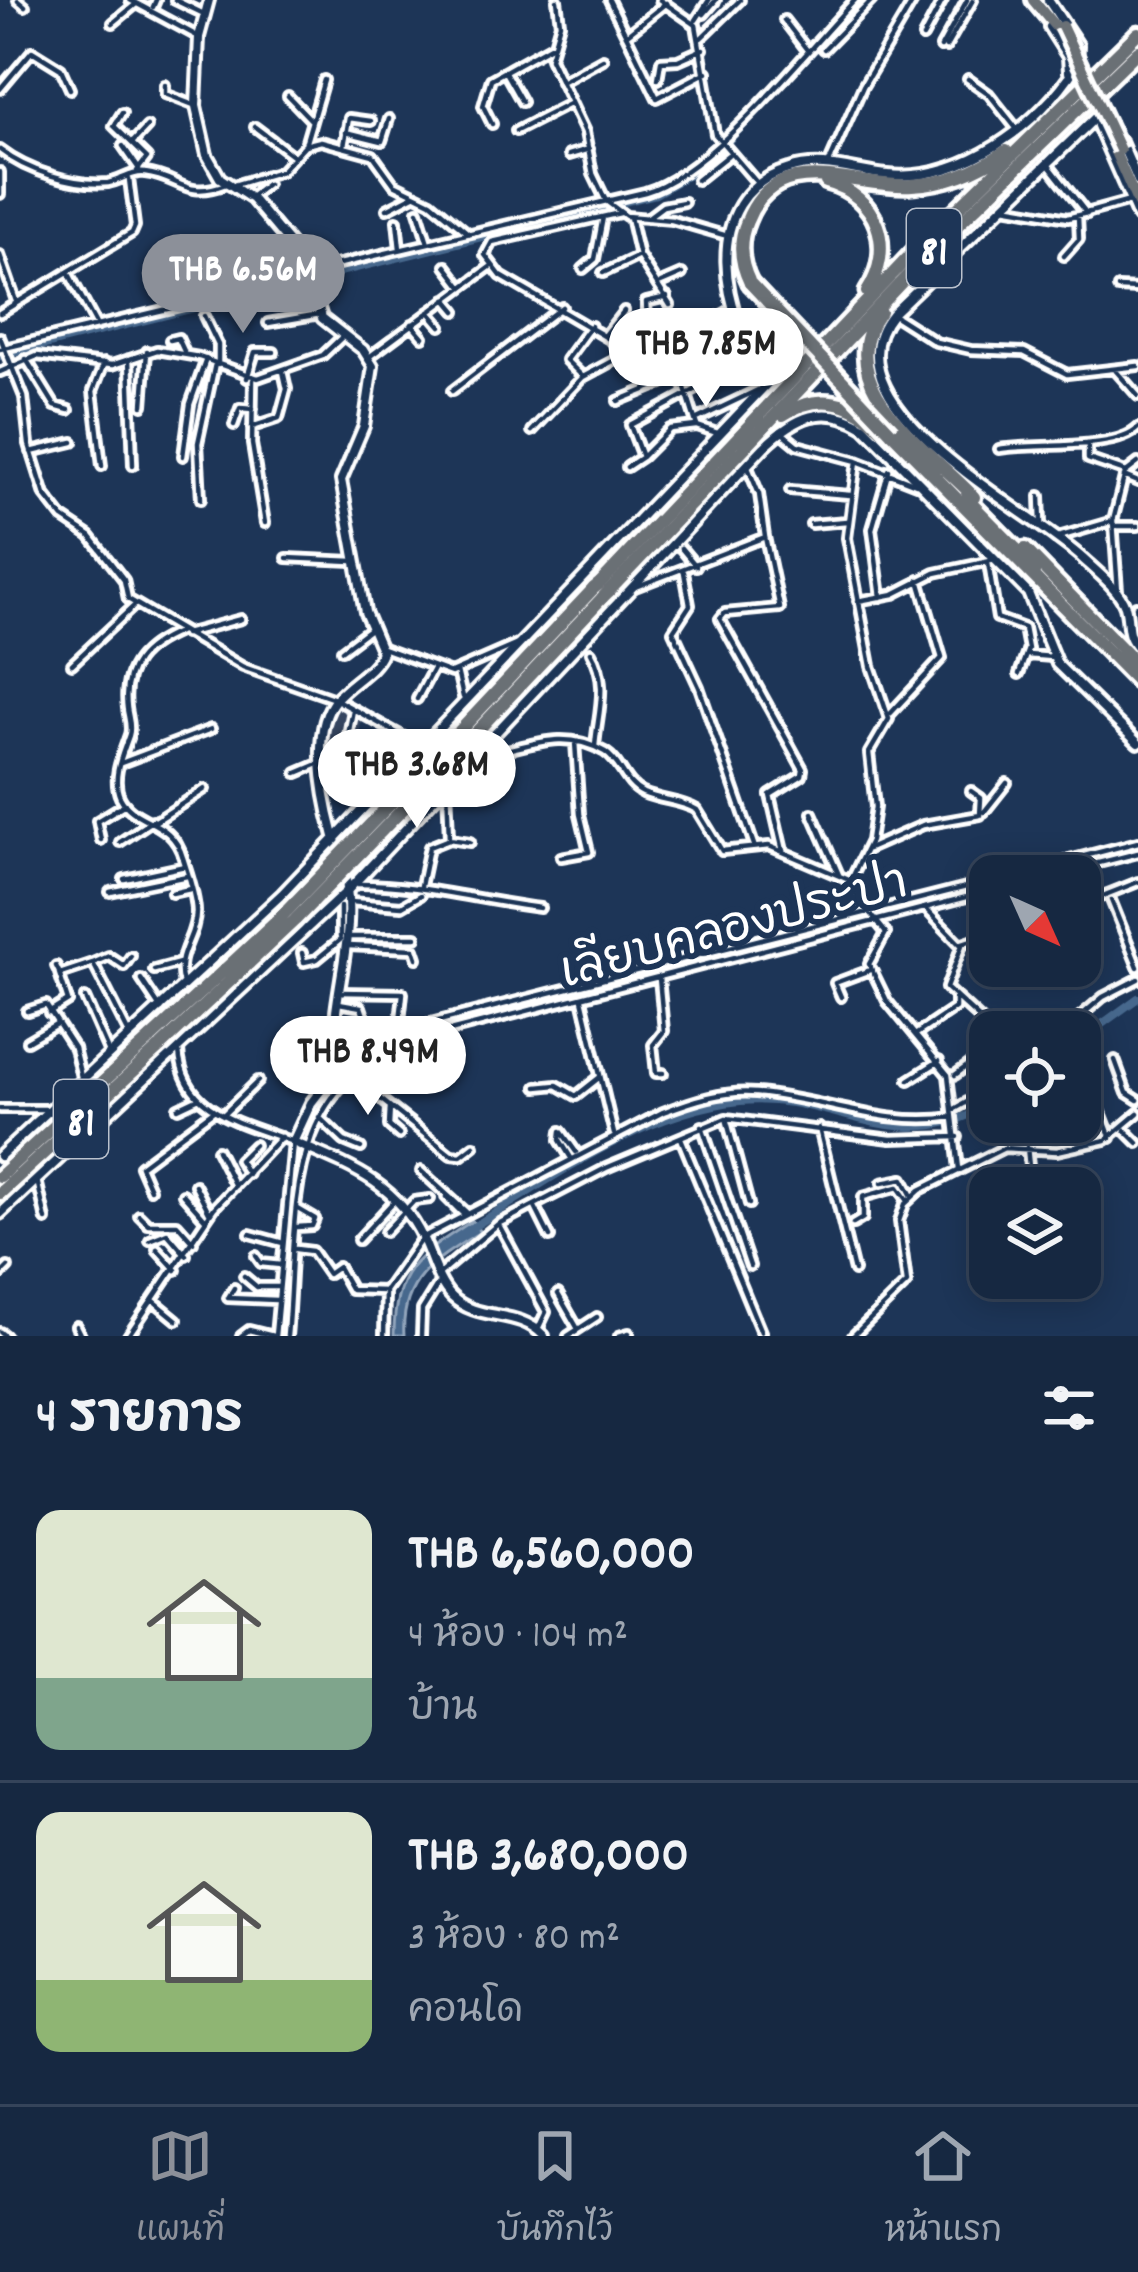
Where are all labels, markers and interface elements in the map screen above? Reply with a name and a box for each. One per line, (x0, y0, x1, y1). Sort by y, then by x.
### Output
road number: 81 (907, 209, 961, 287)
pin: THB 6.56M (106, 234, 380, 336)
text: THB 6.56M (169, 245, 317, 300)
pin: THB 7.85M (569, 308, 843, 410)
text: THB 7.85M (636, 319, 776, 374)
pin: THB 3.68M (280, 729, 554, 831)
text: THB 3.68M (345, 740, 489, 795)
street label: เลียบคลองประปา (553, 851, 917, 1011)
north arrow (969, 855, 1101, 987)
map controls (969, 855, 1101, 1299)
button: locate (969, 1011, 1101, 1143)
pin: THB 8.49M (231, 1016, 505, 1118)
text: THB 8.49M (297, 1027, 439, 1082)
road number: 81 (54, 1080, 108, 1158)
button: layers (969, 1167, 1101, 1299)
icon: filters (1036, 1375, 1102, 1441)
text: 4 รายการ (36, 1384, 243, 1456)
text: THB 6,560,000 (408, 1521, 695, 1593)
icon: home (132, 1558, 276, 1702)
text: 4 ห้อง · 104 m² (408, 1611, 628, 1666)
text: บ้าน (408, 1684, 477, 1739)
text: THB 3,680,000 (408, 1823, 689, 1895)
icon: home (132, 1860, 276, 2004)
text: 3 ห้อง · 80 m² (408, 1913, 620, 1968)
text: คอนโด (408, 1986, 523, 2041)
tab: แผนที่ (136, 2123, 225, 2257)
tab: บันทึกไว้ (497, 2123, 613, 2257)
tab: หน้าแรก (884, 2123, 1002, 2257)

